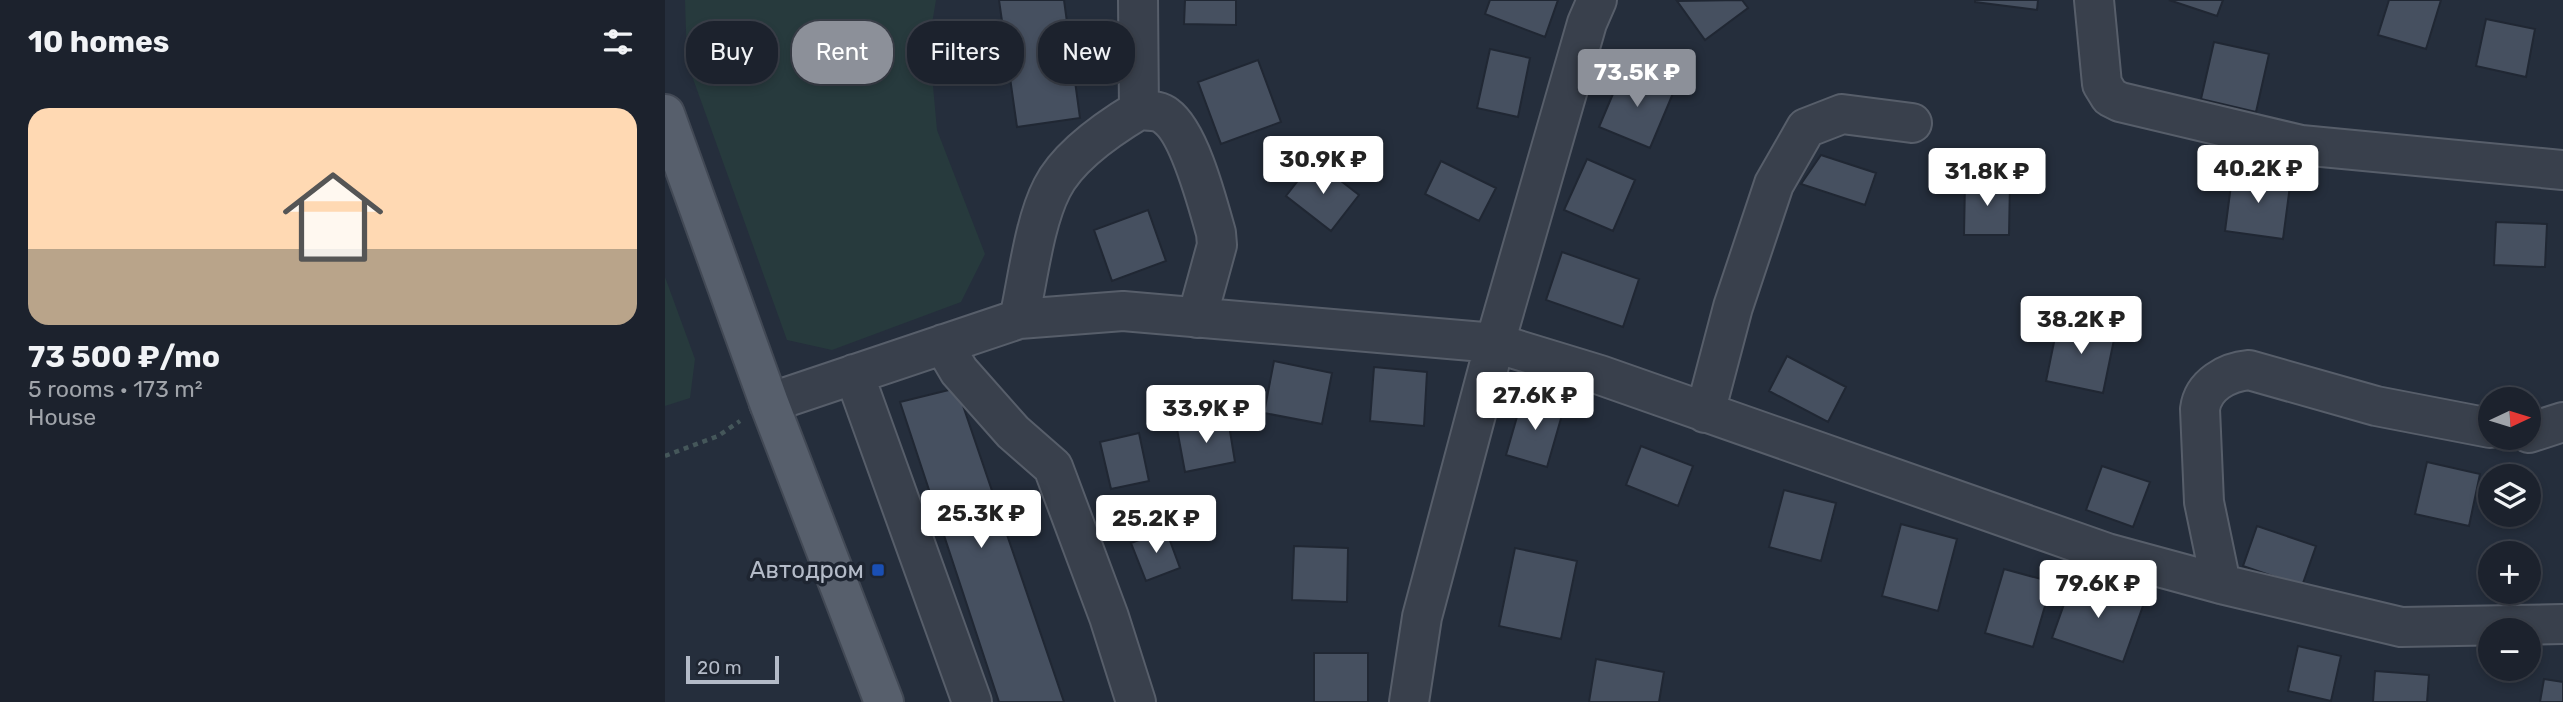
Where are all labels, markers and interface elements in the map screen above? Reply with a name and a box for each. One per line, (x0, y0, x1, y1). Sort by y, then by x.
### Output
chip: Buy (686, 21, 778, 84)
chip: Rent (792, 21, 893, 84)
chip: Filters (907, 21, 1024, 84)
chip: New (1038, 21, 1135, 84)
icon: filters (599, 23, 637, 61)
text: 10 homes (28, 24, 169, 60)
pin: 73.5K ₽ (1572, 50, 1702, 109)
text: 73.5K ₽ (1594, 58, 1680, 86)
pin: 30.9K ₽ (1258, 136, 1388, 196)
text: 30.9K ₽ (1279, 145, 1367, 173)
pin: 40.2K ₽ (2193, 146, 2323, 205)
pin: 31.8K ₽ (1922, 148, 2052, 208)
icon: home (270, 154, 396, 280)
text: 40.2K ₽ (2213, 154, 2303, 182)
text: 31.8K ₽ (1945, 157, 2029, 185)
pin: 38.2K ₽ (2016, 296, 2146, 356)
text: 38.2K ₽ (2037, 305, 2125, 333)
text: 73 500 ₽/mo (28, 339, 220, 375)
pin: 27.6K ₽ (1470, 372, 1600, 432)
text: 5 rooms · 173 m² (28, 375, 203, 403)
text: 27.6K ₽ (1493, 381, 1577, 409)
pin: 33.9K ₽ (1141, 386, 1271, 445)
north arrow (2478, 387, 2541, 450)
map controls (2478, 387, 2541, 681)
text: 33.9K ₽ (1162, 394, 1250, 422)
text: House (28, 403, 96, 431)
button: layers (2478, 464, 2541, 527)
pin: 25.3K ₽ (916, 490, 1046, 550)
pin: 25.2K ₽ (1091, 496, 1221, 555)
text: 25.3K ₽ (937, 499, 1025, 527)
text: 25.2K ₽ (1112, 504, 1200, 532)
button: + (2478, 541, 2541, 604)
place label: Автодром (750, 556, 864, 584)
pin: 79.6K ₽ (2033, 560, 2163, 620)
marker: Автодром (870, 562, 886, 578)
text: 79.6K ₽ (2056, 569, 2140, 597)
button: − (2478, 618, 2541, 681)
scale bar (686, 653, 779, 685)
text: 20 m (697, 656, 742, 679)

